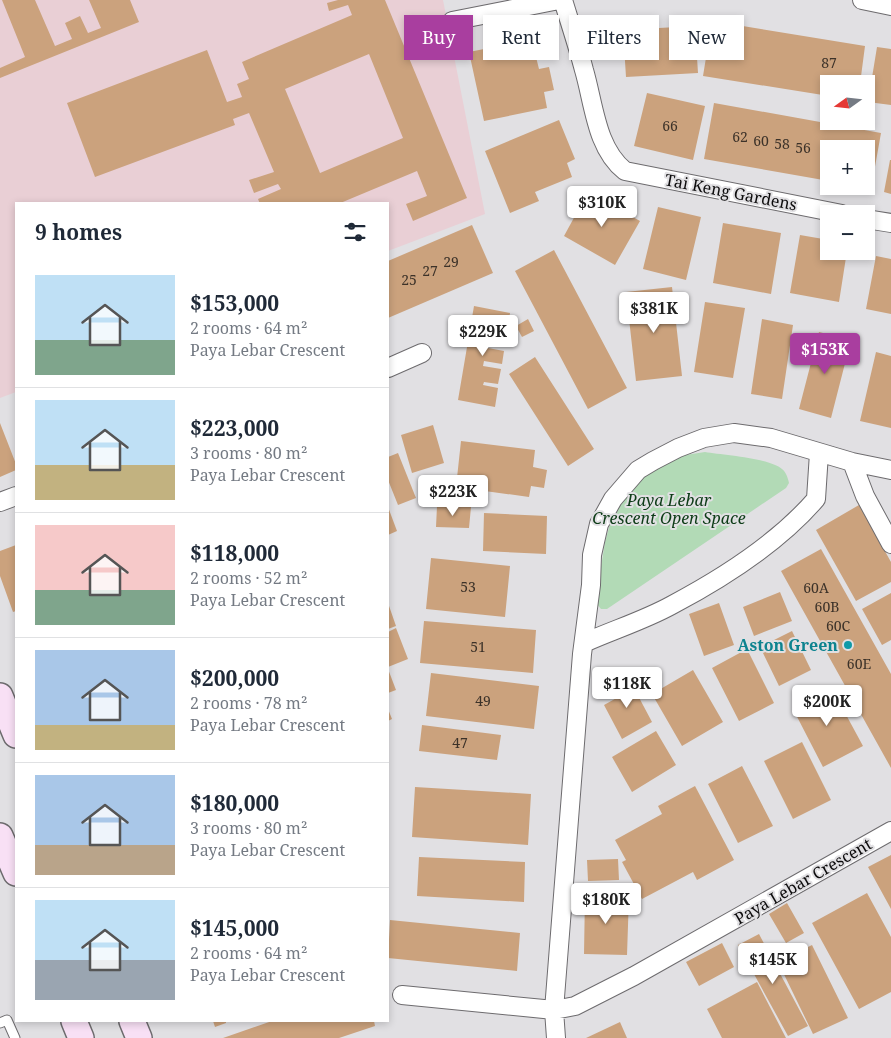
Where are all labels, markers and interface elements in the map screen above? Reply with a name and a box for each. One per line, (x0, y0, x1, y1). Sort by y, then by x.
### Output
chip: Buy (404, 15, 473, 60)
chip: Rent (483, 15, 559, 60)
chip: Filters (569, 15, 659, 60)
chip: New (669, 15, 744, 60)
house number: 87 (821, 53, 837, 72)
north arrow (820, 75, 875, 130)
map controls (820, 75, 875, 260)
house number: 66 (662, 116, 678, 135)
house number: 62 (732, 127, 748, 146)
house number: 60 (753, 131, 769, 150)
house number: 58 (774, 134, 790, 153)
house number: 56 (795, 138, 811, 157)
button: + (820, 140, 875, 195)
street label: Tai Keng Gardens (663, 168, 799, 216)
pin: $310K (567, 186, 637, 228)
text: $310K (578, 191, 626, 213)
button: − (820, 205, 875, 260)
text: 9 homes (35, 218, 122, 246)
icon: filters (341, 218, 369, 246)
house number: 29 (443, 252, 459, 271)
house number: 27 (422, 261, 438, 280)
house number: 25 (401, 270, 417, 289)
text: $153,000 (190, 289, 279, 317)
pin: $381K (619, 292, 689, 334)
icon: home (75, 295, 135, 355)
text: $381K (630, 297, 678, 319)
pin: $229K (448, 314, 518, 357)
text: 2 rooms · 64 m² (190, 317, 307, 339)
text: $229K (459, 320, 507, 342)
pin: $153K (790, 332, 860, 375)
text: $153K (801, 338, 849, 360)
text: Paya Lebar Crescent (190, 339, 345, 361)
text: $223,000 (190, 414, 279, 442)
icon: home (75, 420, 135, 480)
text: 3 rooms · 80 m² (190, 442, 307, 464)
text: Paya Lebar Crescent (190, 464, 345, 486)
pin: $223K (418, 474, 488, 517)
text: $223K (429, 480, 477, 502)
park label: Paya Lebar Crescent Open Space (592, 489, 746, 529)
text: $118,000 (190, 539, 279, 567)
icon: home (75, 545, 135, 605)
text: 2 rooms · 52 m² (190, 567, 307, 589)
house number: 53 (460, 577, 476, 596)
house number: 60A (803, 578, 829, 597)
text: Paya Lebar Crescent (190, 589, 345, 611)
house number: 60B (815, 597, 839, 616)
house number: 60C (826, 616, 851, 635)
place label: Aston Green (737, 634, 838, 656)
house number: 51 (470, 637, 486, 656)
marker: Aston Green (842, 639, 854, 651)
house number: 60E (847, 654, 871, 673)
text: $200,000 (190, 664, 279, 692)
pin: $118K (592, 666, 662, 709)
icon: home (75, 670, 135, 730)
text: $118K (603, 672, 651, 694)
pin: $200K (792, 684, 862, 727)
text: $200K (803, 690, 851, 712)
house number: 49 (475, 691, 491, 710)
text: 2 rooms · 78 m² (190, 692, 307, 714)
text: Paya Lebar Crescent (190, 714, 345, 736)
house number: 47 (452, 733, 468, 752)
text: $180,000 (190, 789, 279, 817)
icon: home (75, 795, 135, 855)
text: 3 rooms · 80 m² (190, 817, 307, 839)
street label: Paya Lebar Crescent (730, 833, 876, 929)
text: Paya Lebar Crescent (190, 839, 345, 861)
pin: $180K (571, 882, 641, 925)
text: $180K (582, 888, 630, 910)
text: $145,000 (190, 914, 279, 942)
icon: home (75, 920, 135, 980)
text: 2 rooms · 64 m² (190, 942, 307, 964)
pin: $145K (738, 942, 808, 985)
text: $145K (749, 948, 797, 970)
text: Paya Lebar Crescent (190, 964, 345, 986)

